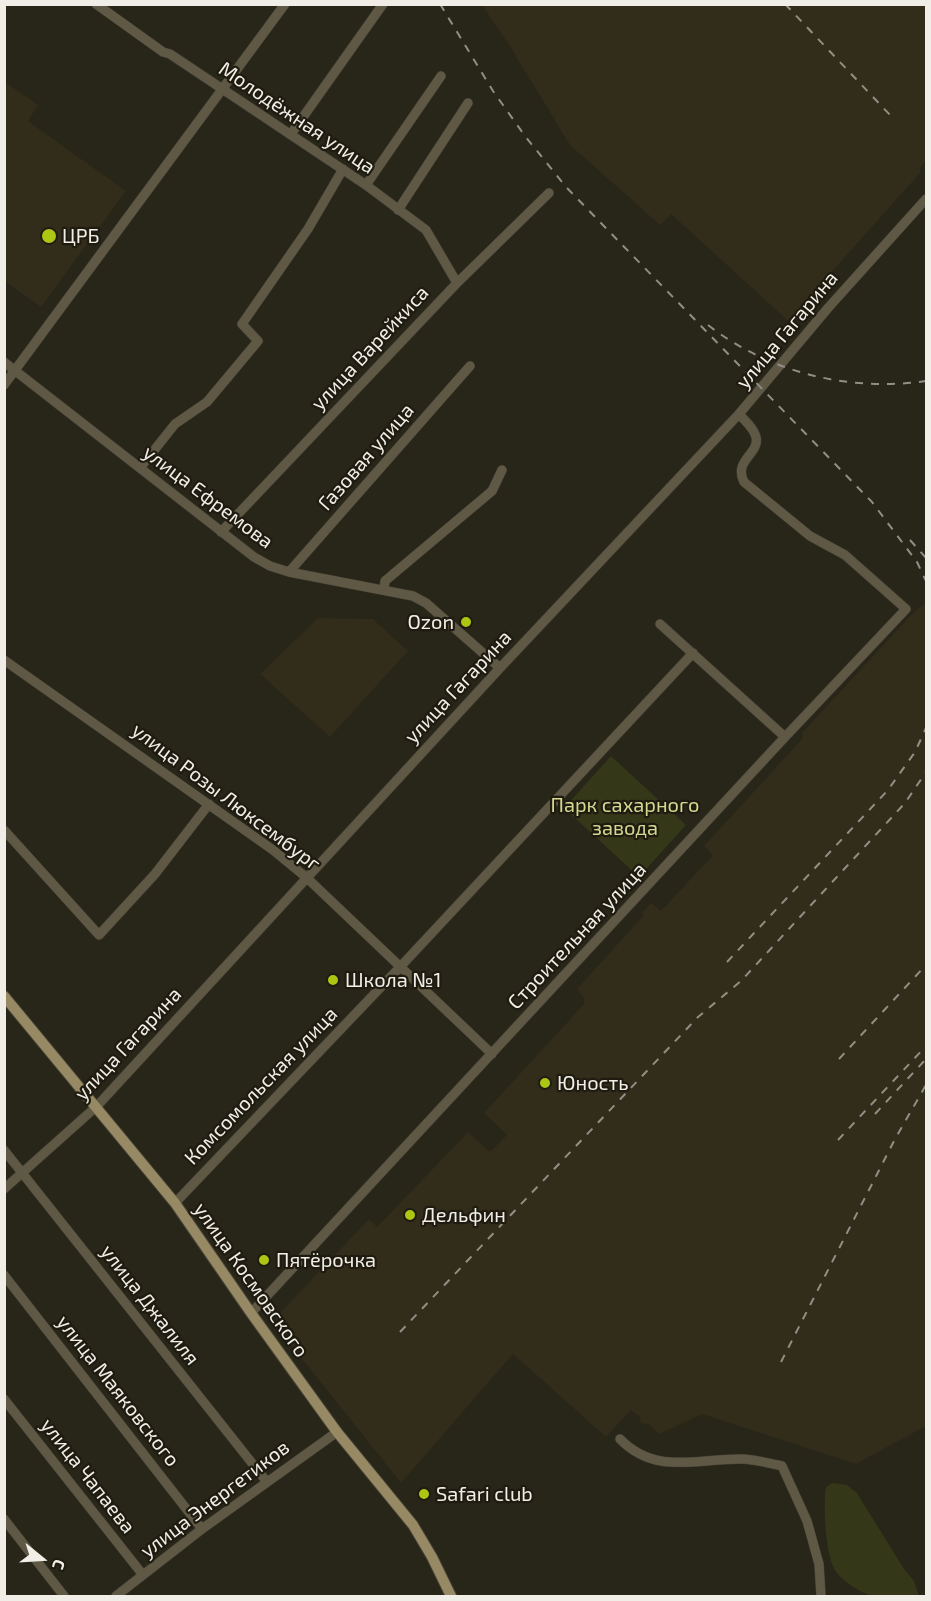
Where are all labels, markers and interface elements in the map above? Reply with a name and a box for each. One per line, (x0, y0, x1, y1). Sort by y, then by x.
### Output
street label: Молодёжная улица (214, 57, 380, 179)
place label: ЦРБ (62, 224, 100, 248)
marker: ЦРБ (40, 227, 58, 245)
street label: улица Гагарина (731, 266, 843, 394)
street label: улица Варейкиса (306, 281, 434, 415)
street label: Газовая улица (313, 399, 419, 515)
street label: улица Ефремова (138, 440, 278, 554)
place label: Ozon (407, 610, 454, 634)
marker: Ozon (459, 615, 473, 629)
street label: улица Гагарина (400, 626, 516, 748)
street label: улица Розы Люксембург (127, 718, 325, 876)
park label: Парк сахарного завода (551, 793, 699, 840)
street label: Строительная улица (503, 858, 651, 1014)
place label: Школа №1 (345, 968, 442, 992)
marker: Школа №1 (326, 973, 340, 987)
street label: улица Гагарина (70, 983, 186, 1105)
street label: Комсомольская улица (180, 1002, 342, 1170)
place label: Юность (557, 1071, 629, 1095)
marker: Юность (538, 1076, 552, 1090)
street label: улица Космовского (189, 1198, 313, 1362)
place label: Дельфин (422, 1203, 506, 1227)
marker: Дельфин (403, 1208, 417, 1222)
street label: улица Джалиля (96, 1240, 204, 1370)
place label: Пятёрочка (276, 1248, 376, 1272)
marker: Пятёрочка (257, 1253, 271, 1267)
street label: улица Маяковского (52, 1311, 184, 1471)
street label: улица Чапаева (36, 1414, 140, 1538)
street label: улица Энергетиков (136, 1435, 294, 1563)
place label: Safari club (436, 1482, 533, 1506)
marker: Safari club (417, 1487, 431, 1501)
north arrow (12, 1529, 72, 1589)
text: С (49, 1557, 70, 1572)

